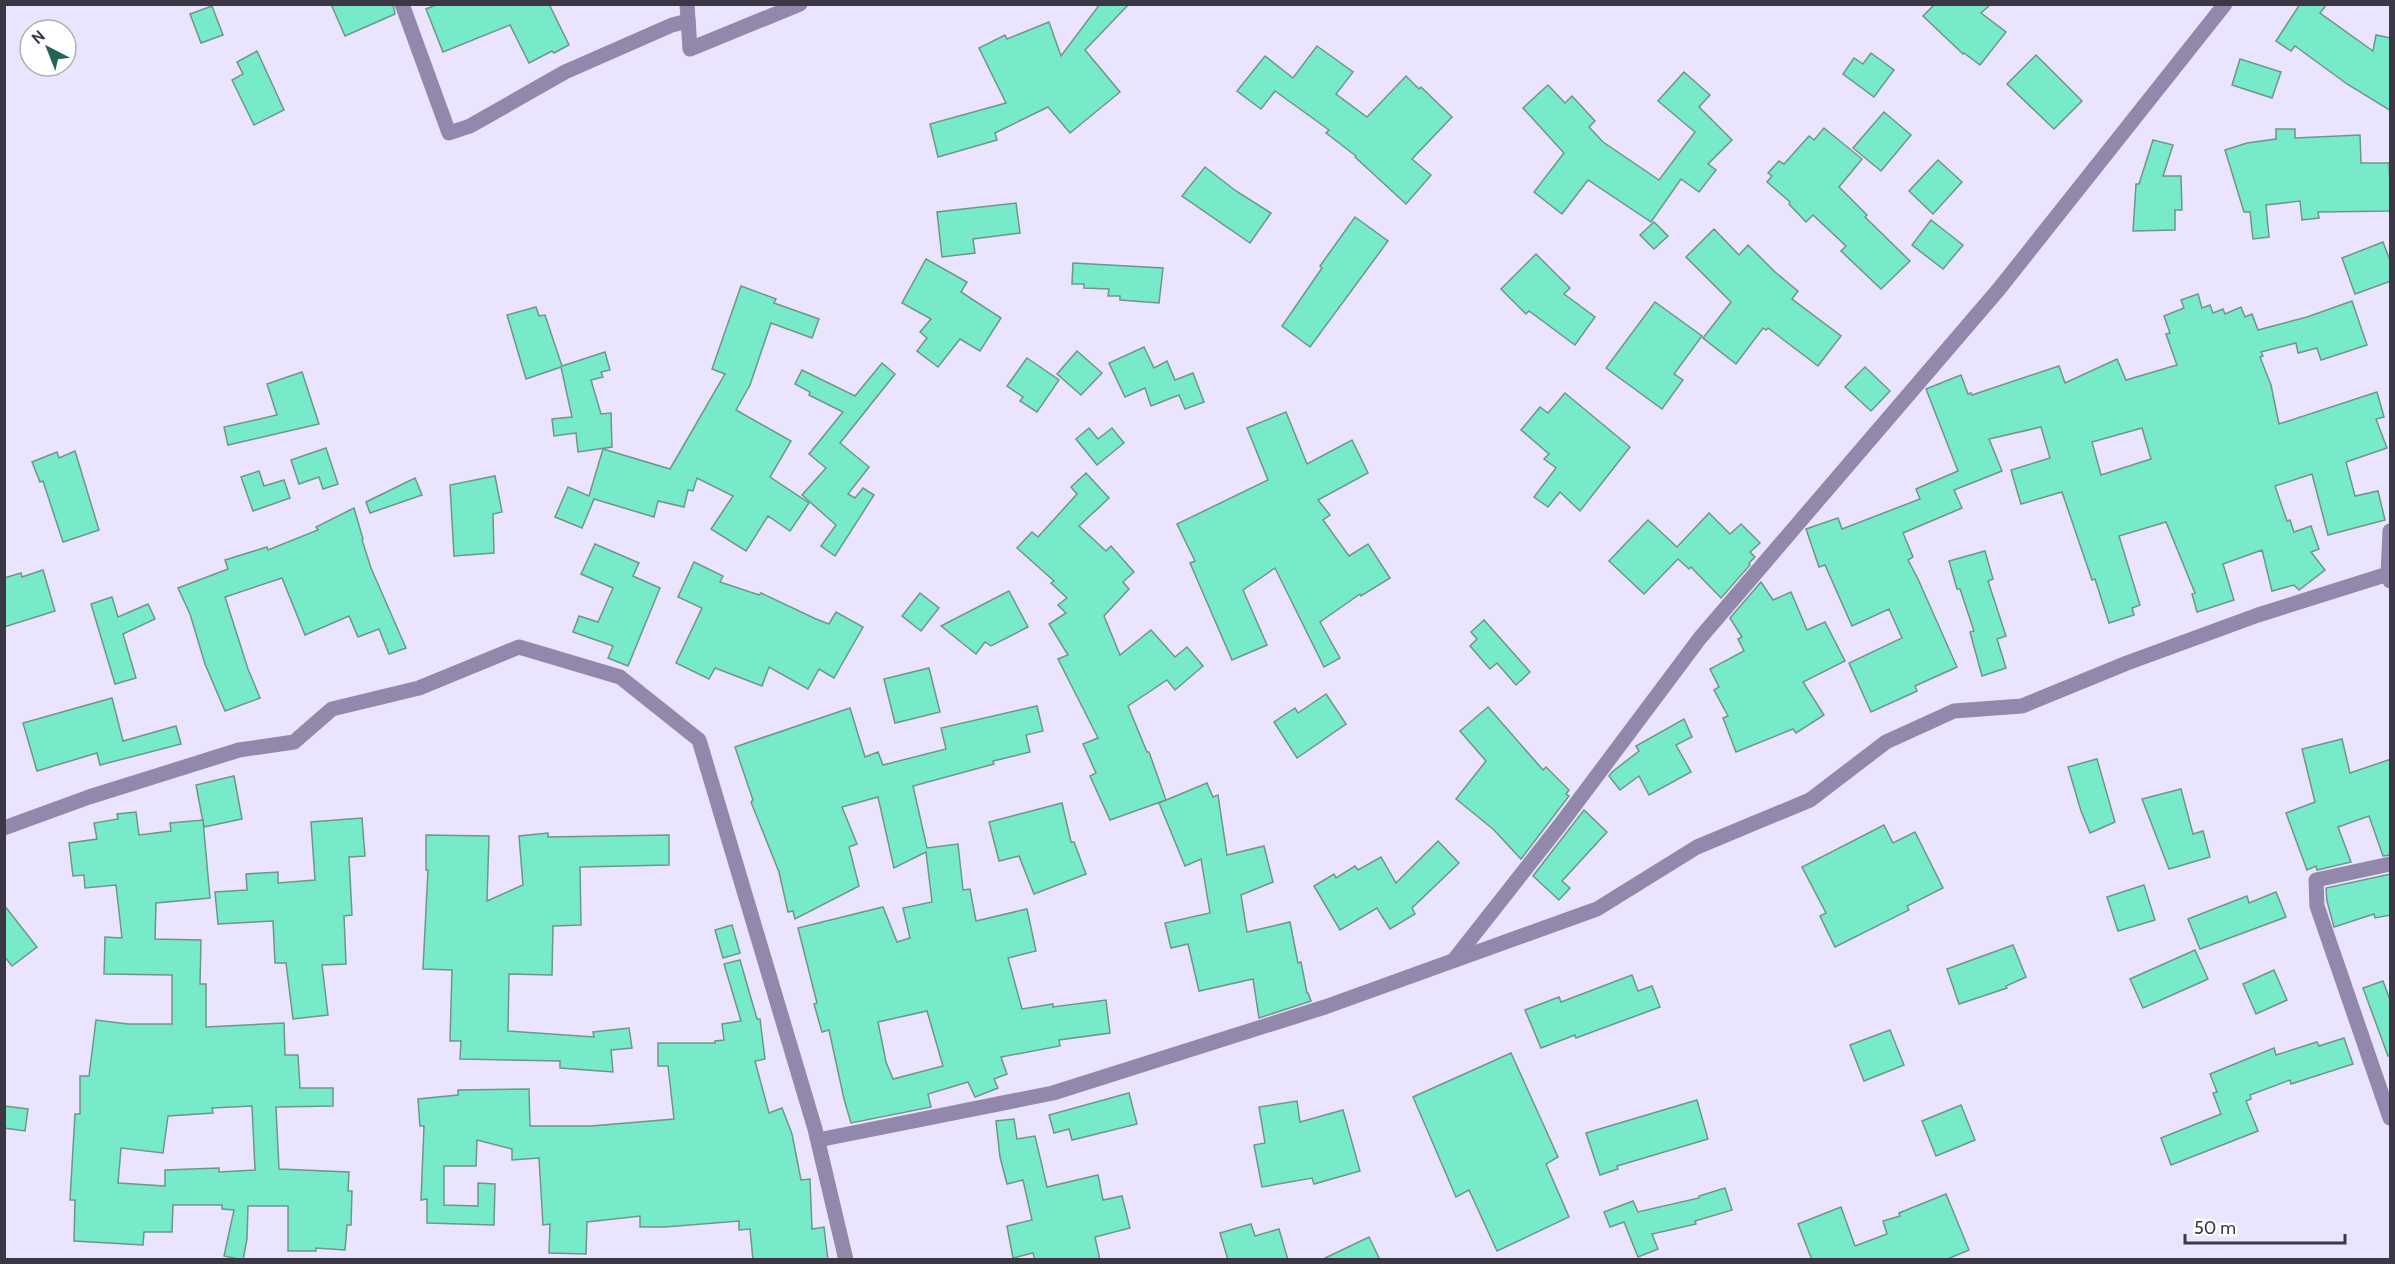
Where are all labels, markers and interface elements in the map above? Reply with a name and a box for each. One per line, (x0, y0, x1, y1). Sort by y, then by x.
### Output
north arrow (18, 18, 78, 78)
text: N (28, 26, 49, 48)
scale bar (2185, 1207, 2346, 1245)
text: 50 m (2194, 1217, 2236, 1239)

